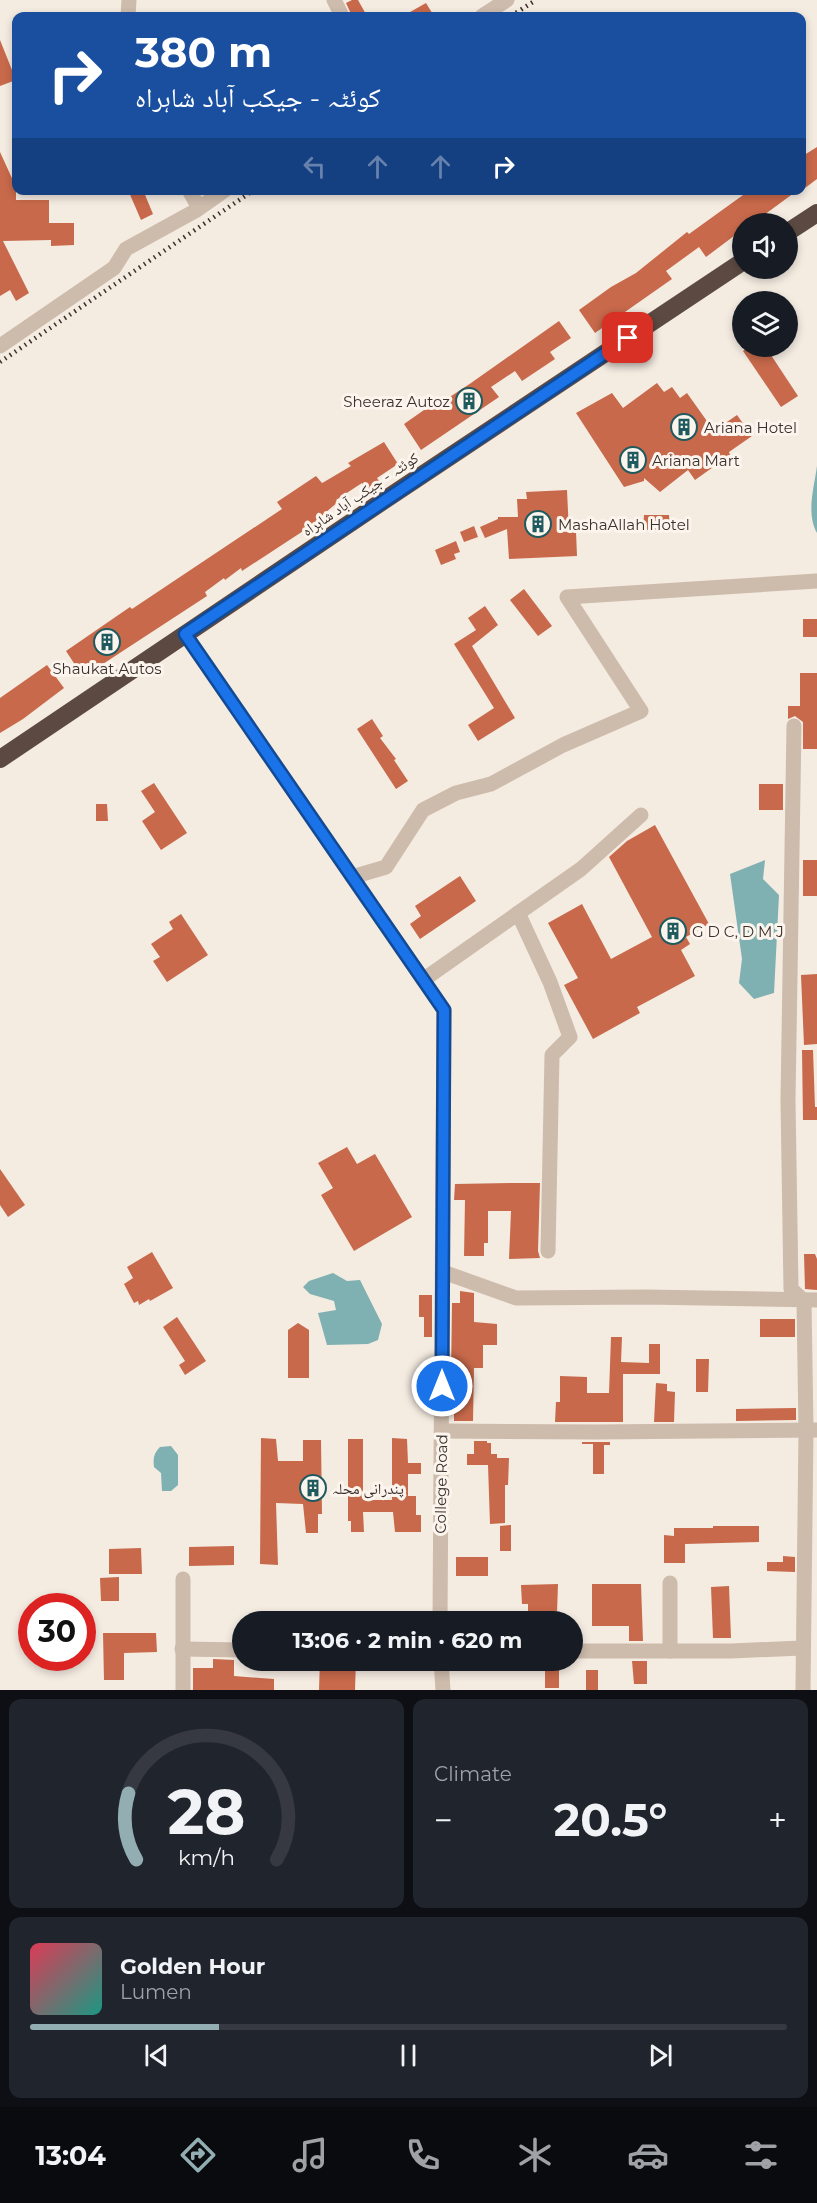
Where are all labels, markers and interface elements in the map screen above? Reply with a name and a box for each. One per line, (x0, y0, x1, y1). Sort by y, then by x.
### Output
text: 380 m (135, 26, 272, 78)
icon: right (36, 36, 114, 114)
text: کوئٹہ - جیکب آباد شاہراہ (135, 81, 381, 114)
icon: left (298, 150, 331, 183)
icon: ahead (361, 150, 394, 183)
icon: ahead (424, 150, 457, 183)
icon: right (487, 150, 520, 183)
map controls (732, 213, 798, 357)
button: sound (732, 213, 798, 279)
button: layers (732, 291, 798, 357)
pin (602, 312, 653, 363)
icon: arrive (611, 321, 644, 354)
building icon: Sheeraz Autoz (454, 386, 484, 416)
place label: Sheeraz Autoz (343, 392, 450, 411)
building icon: Ariana Hotel (669, 412, 699, 442)
place label: Ariana Hotel (704, 418, 797, 437)
building icon: Ariana Mart (618, 445, 648, 475)
street label: کوئٹہ - جیکب آباد شاہراہ (298, 448, 422, 540)
place label: Ariana Mart (652, 451, 740, 470)
building icon: MashaAllah Hotel (523, 509, 553, 539)
place label: MashaAllah Hotel (558, 515, 690, 534)
building icon: Shaukat Autos (92, 627, 122, 657)
place label: Shaukat Autos (52, 659, 162, 678)
building icon: G D C, D M J (658, 916, 688, 946)
place label: G D C, D M J (692, 922, 784, 941)
position arrow (410, 1354, 474, 1418)
street label: College Road (431, 1434, 451, 1534)
building icon: پندرانی محلہ (298, 1473, 328, 1503)
place label: پندرانی محلہ (332, 1479, 404, 1499)
speed limit sign: 30 (18, 1593, 96, 1671)
text: 13:06 · 2 min · 620 m (293, 1627, 522, 1654)
text: Climate (434, 1762, 512, 1786)
text: 28 (167, 1774, 245, 1850)
text: 20.5° (554, 1792, 667, 1847)
text: − (434, 1800, 453, 1840)
text: + (768, 1800, 787, 1840)
text: km/h (178, 1845, 235, 1871)
text: Golden Hour (120, 1953, 265, 1980)
text: Lumen (120, 1980, 192, 2004)
icon: previous (140, 2039, 173, 2072)
icon: pause (392, 2039, 425, 2072)
icon: next (644, 2039, 677, 2072)
icon: directions (177, 2134, 219, 2176)
icon: music (289, 2134, 331, 2176)
icon: phone (402, 2134, 444, 2176)
icon: climate (514, 2134, 556, 2176)
icon: car (627, 2134, 669, 2176)
icon: filters (740, 2134, 782, 2176)
text: 13:04 (35, 2139, 106, 2172)

